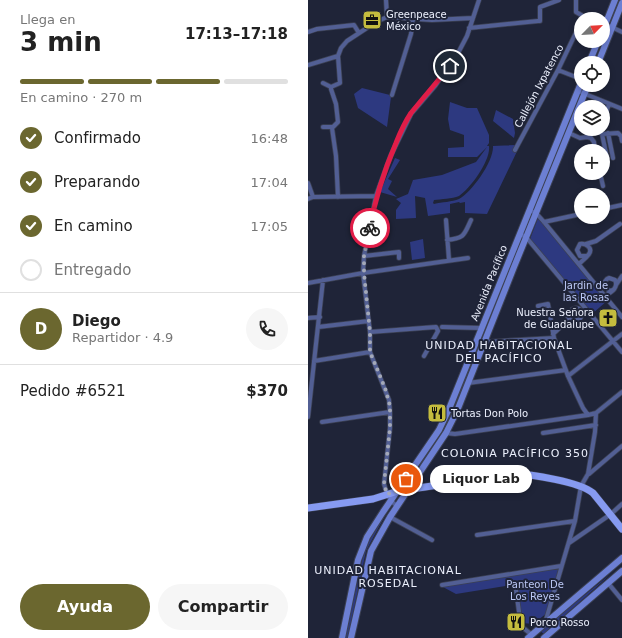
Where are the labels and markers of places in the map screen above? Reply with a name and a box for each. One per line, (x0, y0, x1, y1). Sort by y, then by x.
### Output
office icon: Greenpeace México (361, 9, 383, 31)
place label: Greenpeace México (386, 9, 447, 32)
pin (433, 49, 467, 83)
place label: Nuestra Señora de Guadalupe (516, 307, 594, 330)
church icon: Nuestra Señora de Guadalupe (597, 307, 619, 329)
restaurant icon: Tortas Don Polo (426, 402, 448, 424)
place label: Tortas Don Polo (450, 408, 528, 419)
pin (389, 462, 423, 496)
callout: Liquor Lab (430, 465, 532, 493)
restaurant icon: Porco Rosso (505, 611, 527, 633)
place label: Porco Rosso (530, 617, 590, 628)

